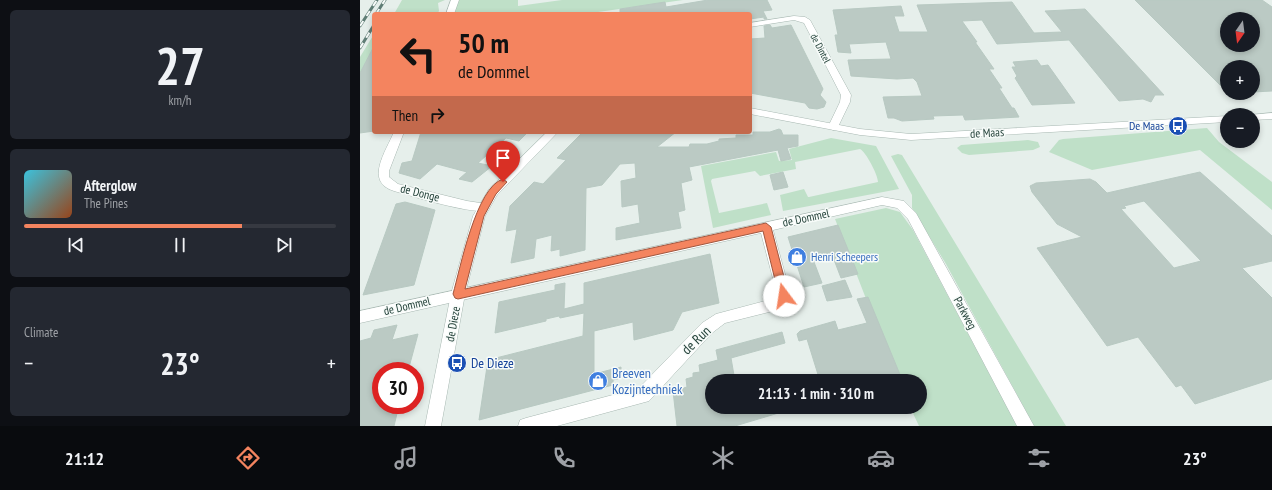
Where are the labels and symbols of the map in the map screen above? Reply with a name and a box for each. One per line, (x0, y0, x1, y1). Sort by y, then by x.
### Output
north arrow (1220, 12, 1260, 52)
street label: de Dintel (807, 31, 834, 66)
bus stop icon: De Maas (1167, 115, 1189, 137)
place label: De Maas (1129, 118, 1164, 133)
street label: de Maas (970, 124, 1004, 141)
pin (486, 141, 520, 182)
street label: de Donge (399, 180, 441, 205)
street label: de Dommel (781, 205, 831, 230)
shop icon: Henri Scheepers (786, 246, 808, 268)
place label: Henri Scheepers (811, 249, 878, 264)
position arrow (763, 275, 805, 317)
street label: de Dommel (382, 293, 432, 318)
street label: Parkweg (951, 294, 980, 332)
street label: de Dieze (442, 305, 463, 343)
street label: de Run (678, 322, 714, 358)
bus stop icon: De Dieze (446, 352, 468, 374)
place label: De Dieze (471, 354, 514, 372)
speed limit sign: 30 (372, 362, 424, 414)
place label: Breeven Kozijntechniek (612, 364, 683, 398)
shop icon: Breeven Kozijntechniek (587, 370, 609, 392)

